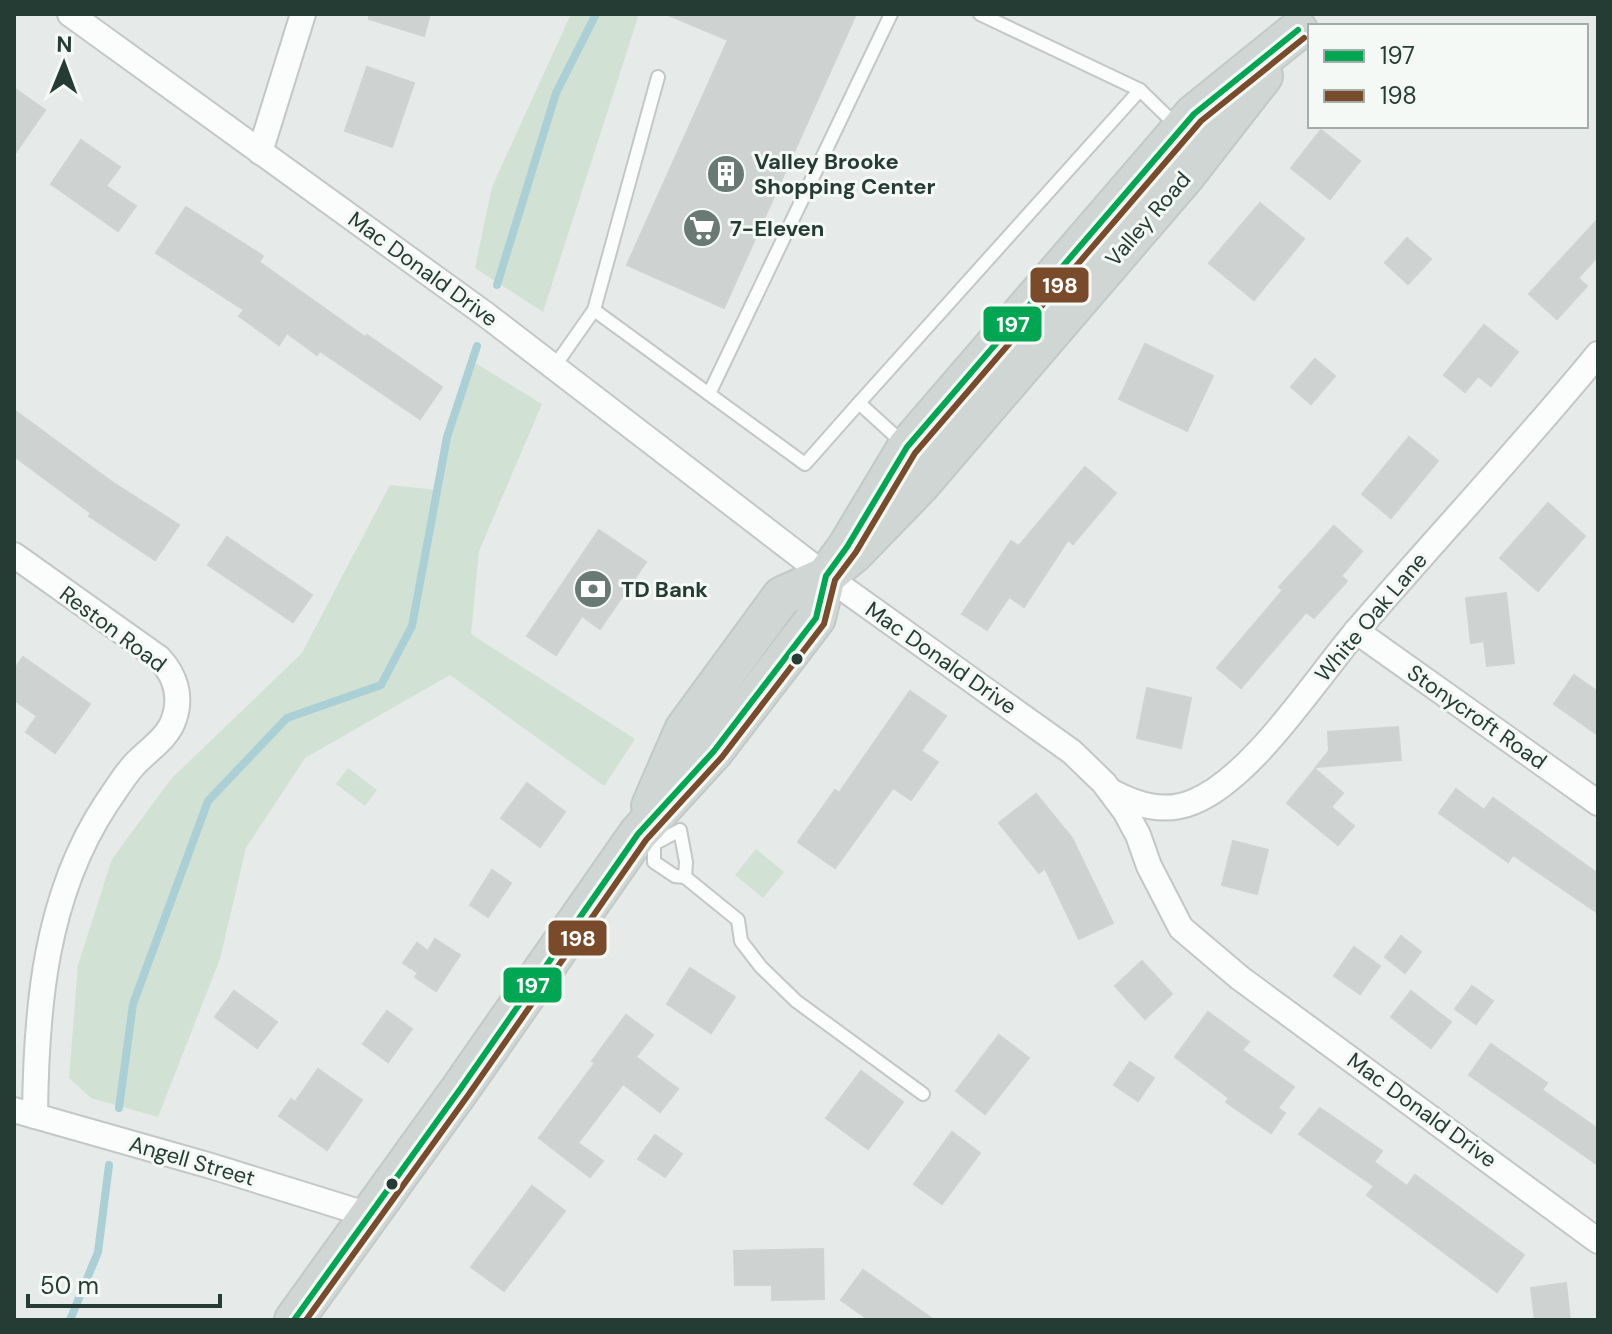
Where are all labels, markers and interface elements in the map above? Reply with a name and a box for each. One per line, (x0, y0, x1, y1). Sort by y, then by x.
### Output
north arrow (24, 24, 104, 104)
legend (1308, 24, 1588, 128)
text: N (56, 30, 73, 59)
text: 197 (1380, 40, 1415, 71)
text: 198 (1380, 80, 1417, 111)
place label: Valley Brooke Shopping Center (754, 147, 936, 201)
building icon: Valley Brooke Shopping Center (705, 153, 747, 195)
street label: Valley Road (1099, 165, 1197, 273)
street label: Mac Donald Drive (342, 205, 504, 333)
supermarket icon: 7-Eleven (681, 207, 723, 249)
place label: 7-Eleven (730, 214, 824, 243)
line badge: 198 (1029, 266, 1090, 304)
text: 198 (1042, 271, 1078, 300)
line badge: 197 (982, 305, 1043, 343)
text: 197 (996, 310, 1030, 339)
street label: White Oak Lane (1308, 546, 1434, 688)
bank icon: TD Bank (572, 568, 614, 610)
place label: TD Bank (621, 575, 708, 604)
street label: Reston Road (54, 579, 172, 679)
street label: Mac Donald Drive (860, 595, 1022, 721)
unlabelled marker (789, 651, 805, 667)
street label: Stonycroft Road (1401, 658, 1553, 776)
line badge: 198 (547, 919, 608, 957)
text: 198 (560, 924, 596, 953)
line badge: 197 (502, 966, 563, 1004)
text: 197 (516, 971, 550, 1000)
street label: Mac Donald Drive (1341, 1046, 1503, 1174)
street label: Angell Street (126, 1129, 258, 1193)
unlabelled marker (384, 1176, 400, 1192)
scale bar (28, 1258, 220, 1308)
text: 50 m (40, 1270, 99, 1301)

